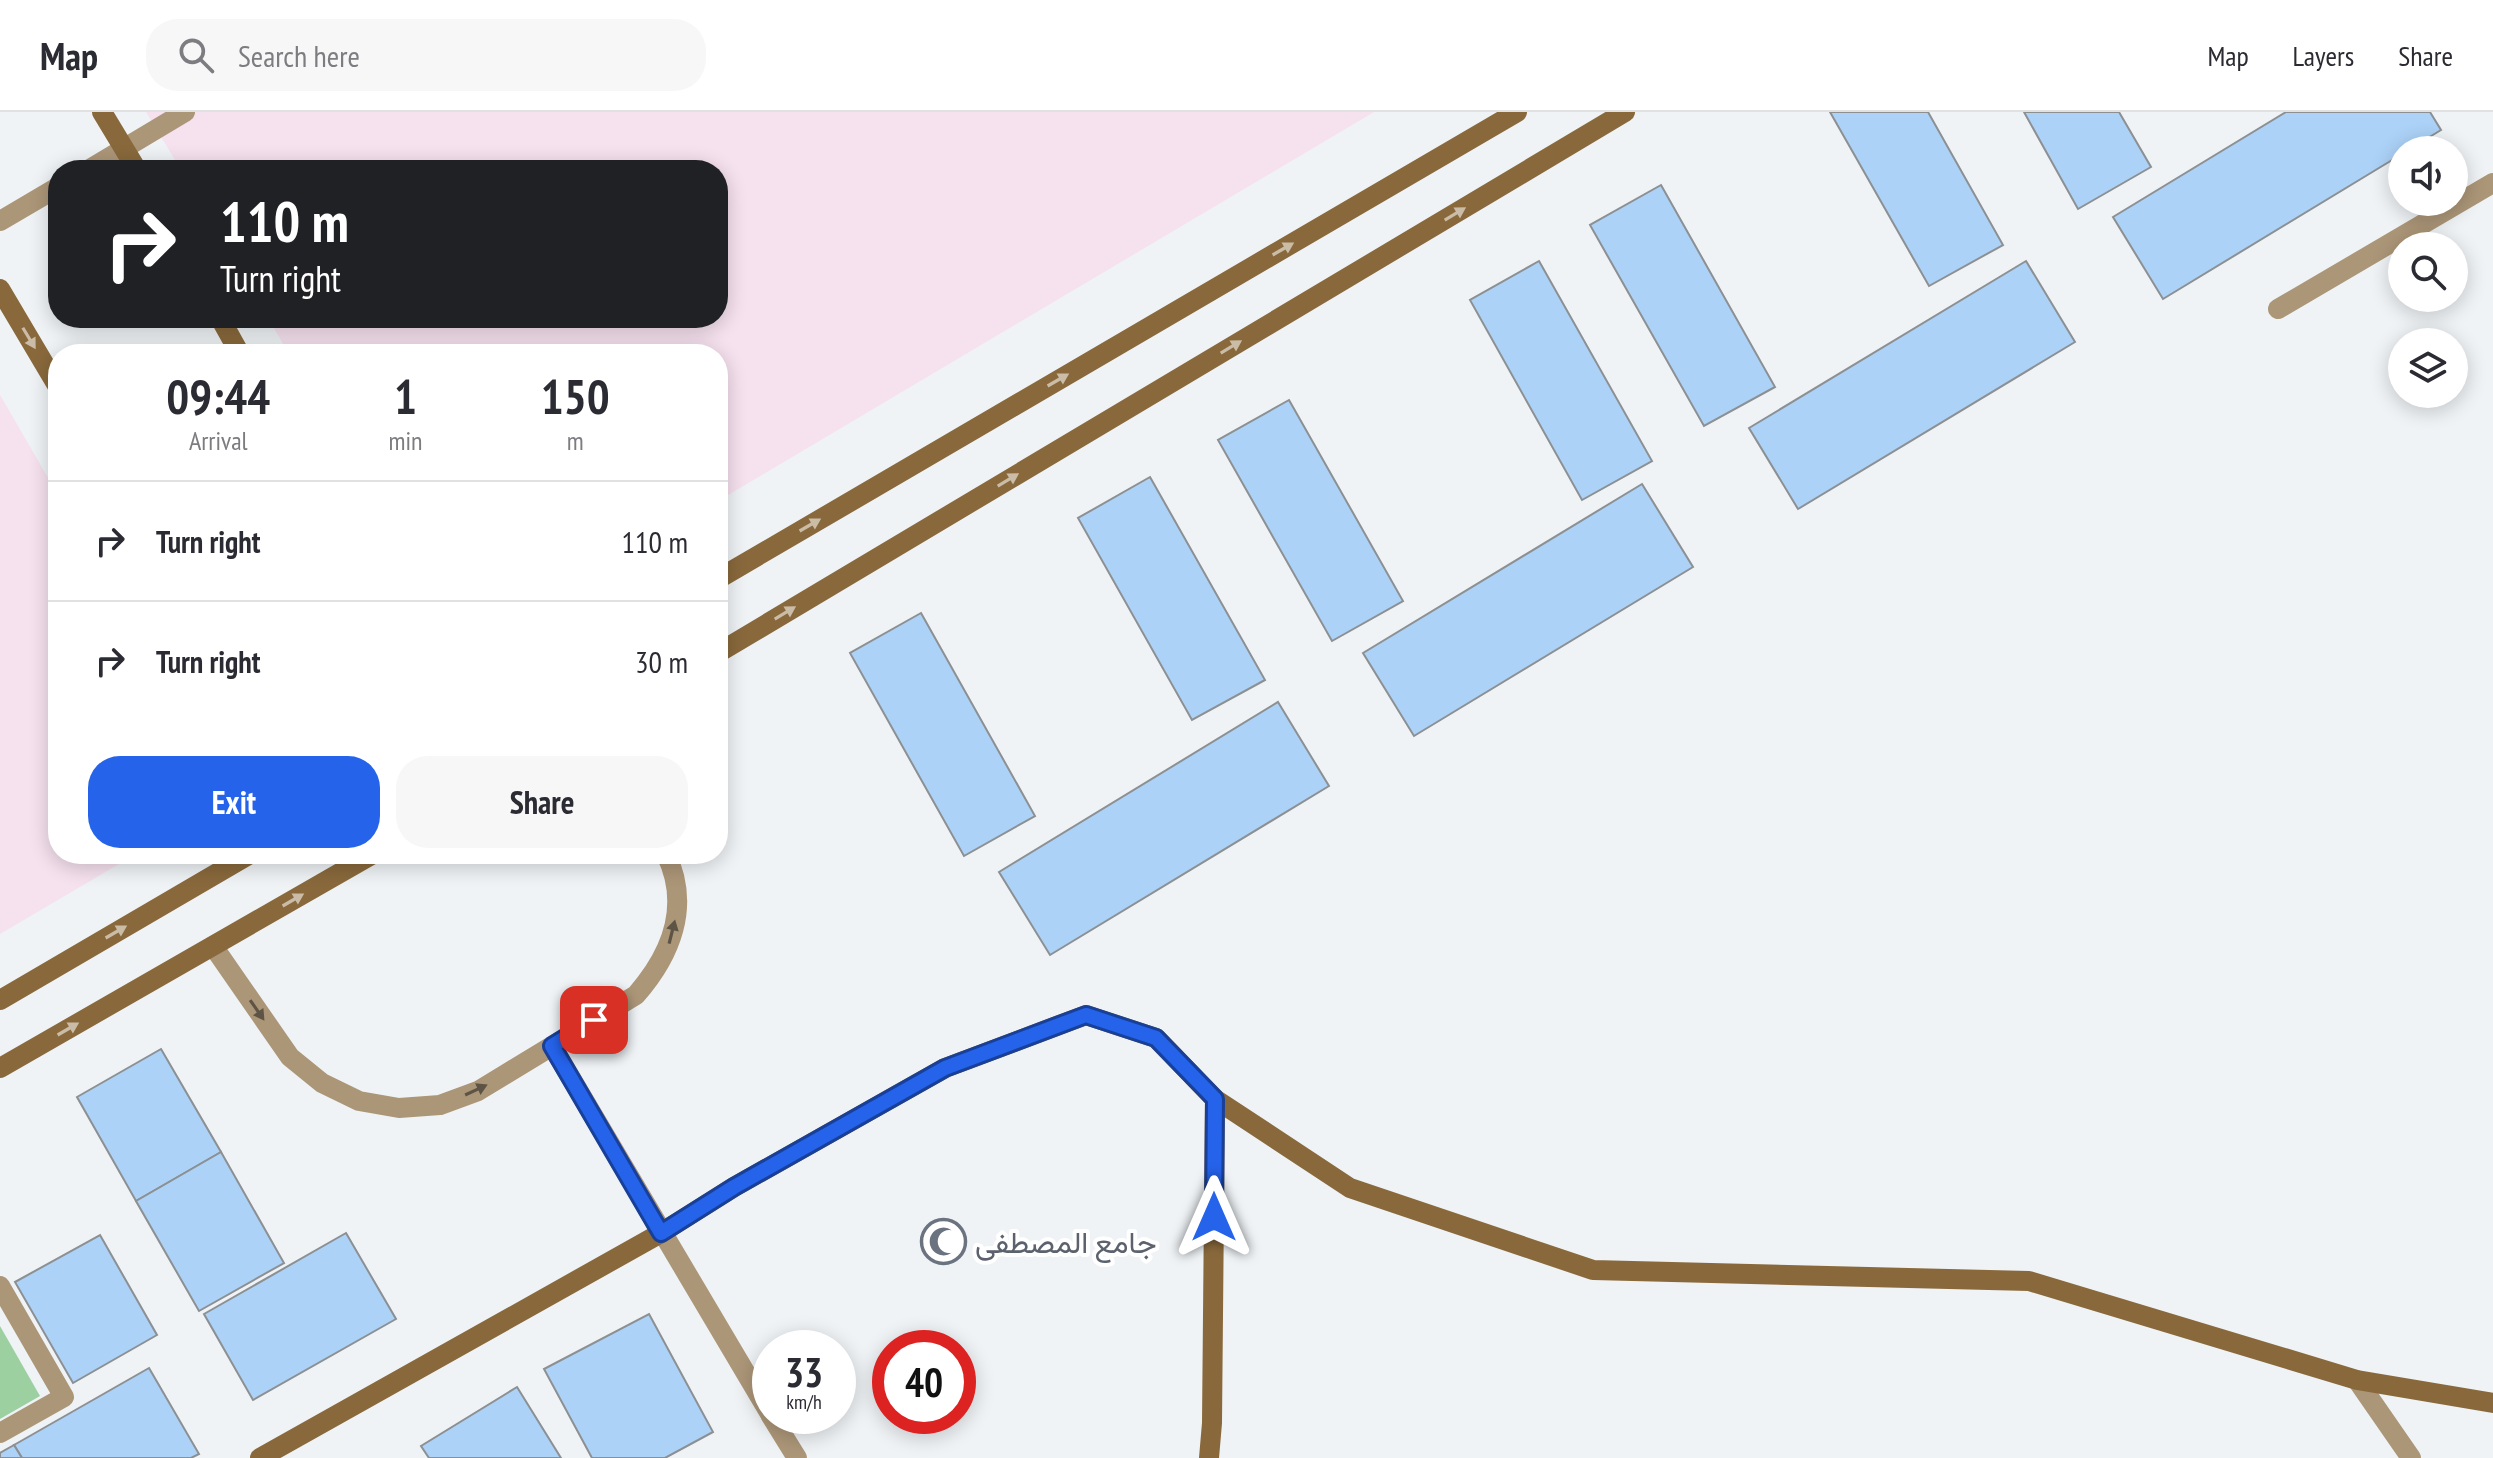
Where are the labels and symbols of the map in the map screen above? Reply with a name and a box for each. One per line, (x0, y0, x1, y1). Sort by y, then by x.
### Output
one-way arrow (1444, 207, 1466, 221)
one-way arrow (1272, 242, 1294, 256)
one-way arrow (22, 327, 36, 349)
one-way arrow (1220, 340, 1242, 354)
one-way arrow (1047, 373, 1069, 387)
one-way arrow (997, 473, 1019, 487)
one-way arrow (798, 518, 821, 532)
one-way arrow (774, 607, 796, 621)
one-way arrow (282, 893, 304, 907)
one-way arrow (667, 920, 679, 945)
one-way arrow (105, 925, 127, 939)
pin (560, 986, 628, 1054)
one-way arrow (249, 999, 264, 1020)
one-way arrow (57, 1022, 79, 1036)
one-way arrow (464, 1084, 487, 1097)
position arrow (1172, 1175, 1256, 1259)
mosque icon: جامع المصطفى (920, 1217, 968, 1265)
place label: جامع المصطفى (975, 1222, 1157, 1263)
speed limit sign: 40 (872, 1330, 976, 1434)

